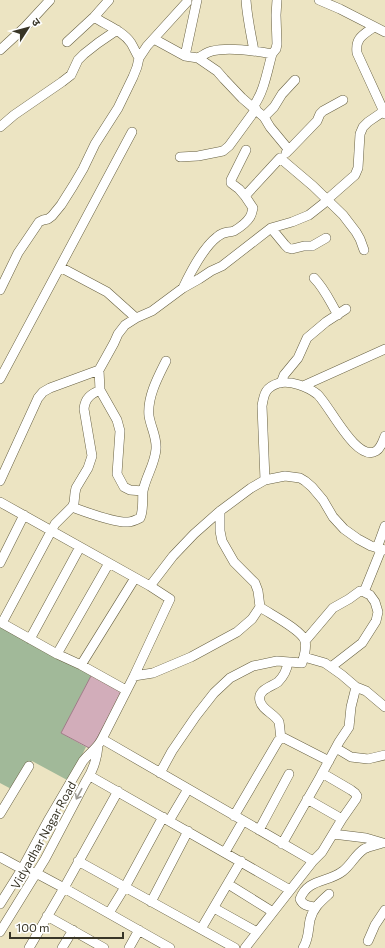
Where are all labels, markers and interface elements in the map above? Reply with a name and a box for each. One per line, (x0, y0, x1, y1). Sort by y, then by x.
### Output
north arrow (8, 8, 48, 48)
text: उ (29, 15, 44, 29)
street label: Vidyadhar Nagar Road (8, 779, 78, 891)
one-way arrow (75, 788, 83, 800)
scale bar (10, 914, 123, 940)
text: 100 m (16, 920, 50, 934)

